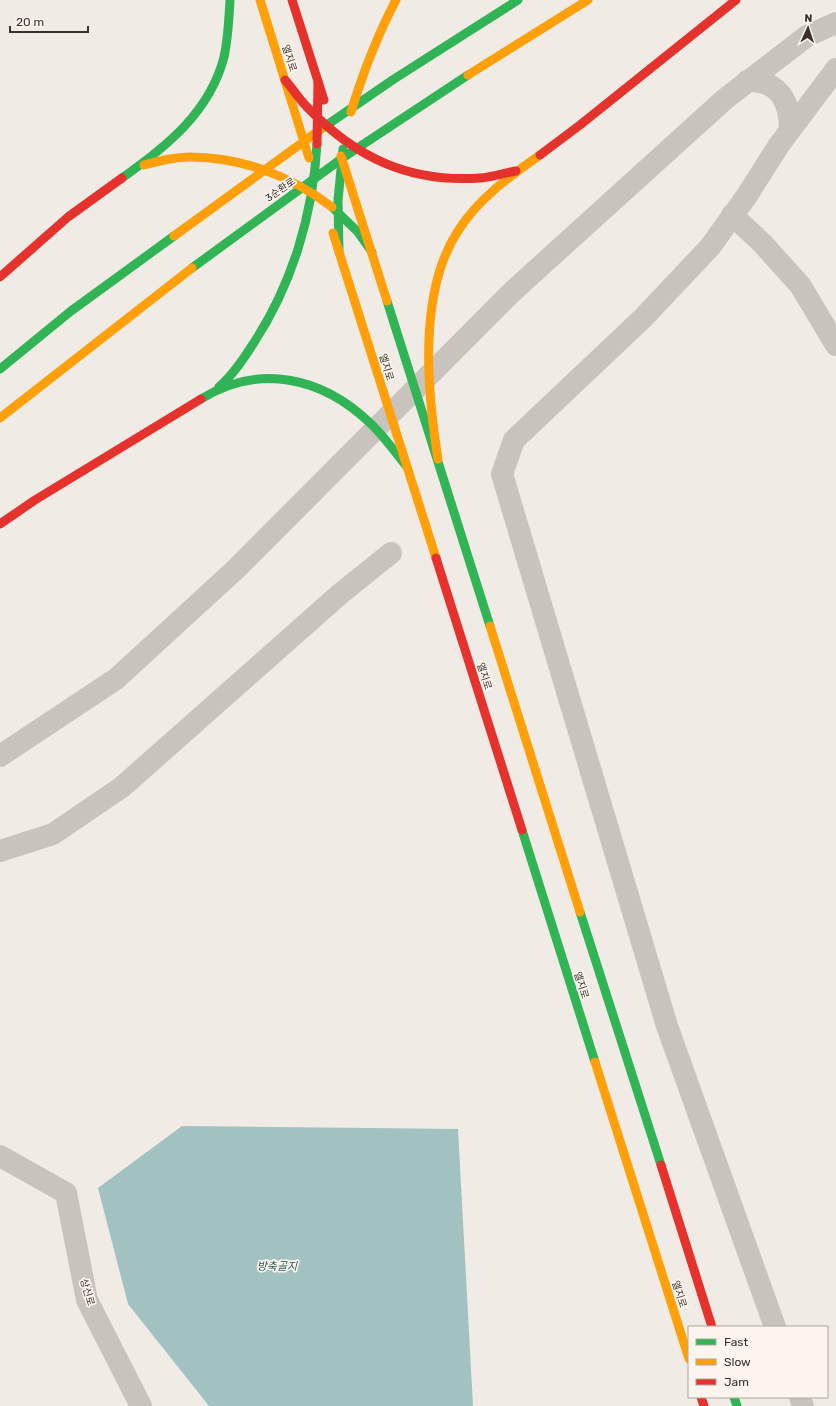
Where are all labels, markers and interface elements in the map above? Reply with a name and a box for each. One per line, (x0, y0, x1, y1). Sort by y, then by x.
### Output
scale bar (10, 8, 88, 34)
north arrow (788, 8, 828, 48)
text: N (804, 12, 813, 25)
text: 20 m (16, 15, 44, 29)
street label: 엘지로 (279, 43, 299, 73)
street label: 3순환로 (263, 175, 298, 204)
street label: 엘지로 (376, 352, 396, 382)
street label: 엘지로 (474, 661, 494, 691)
street label: 엘지로 (571, 970, 591, 1000)
water label: 방축골지 (257, 1260, 298, 1273)
street label: 상신로 (77, 1277, 97, 1307)
street label: 엘지로 (669, 1279, 689, 1309)
legend (688, 1326, 828, 1398)
text: Fast (724, 1335, 748, 1349)
text: Slow (724, 1355, 751, 1369)
text: Jam (724, 1375, 749, 1389)

